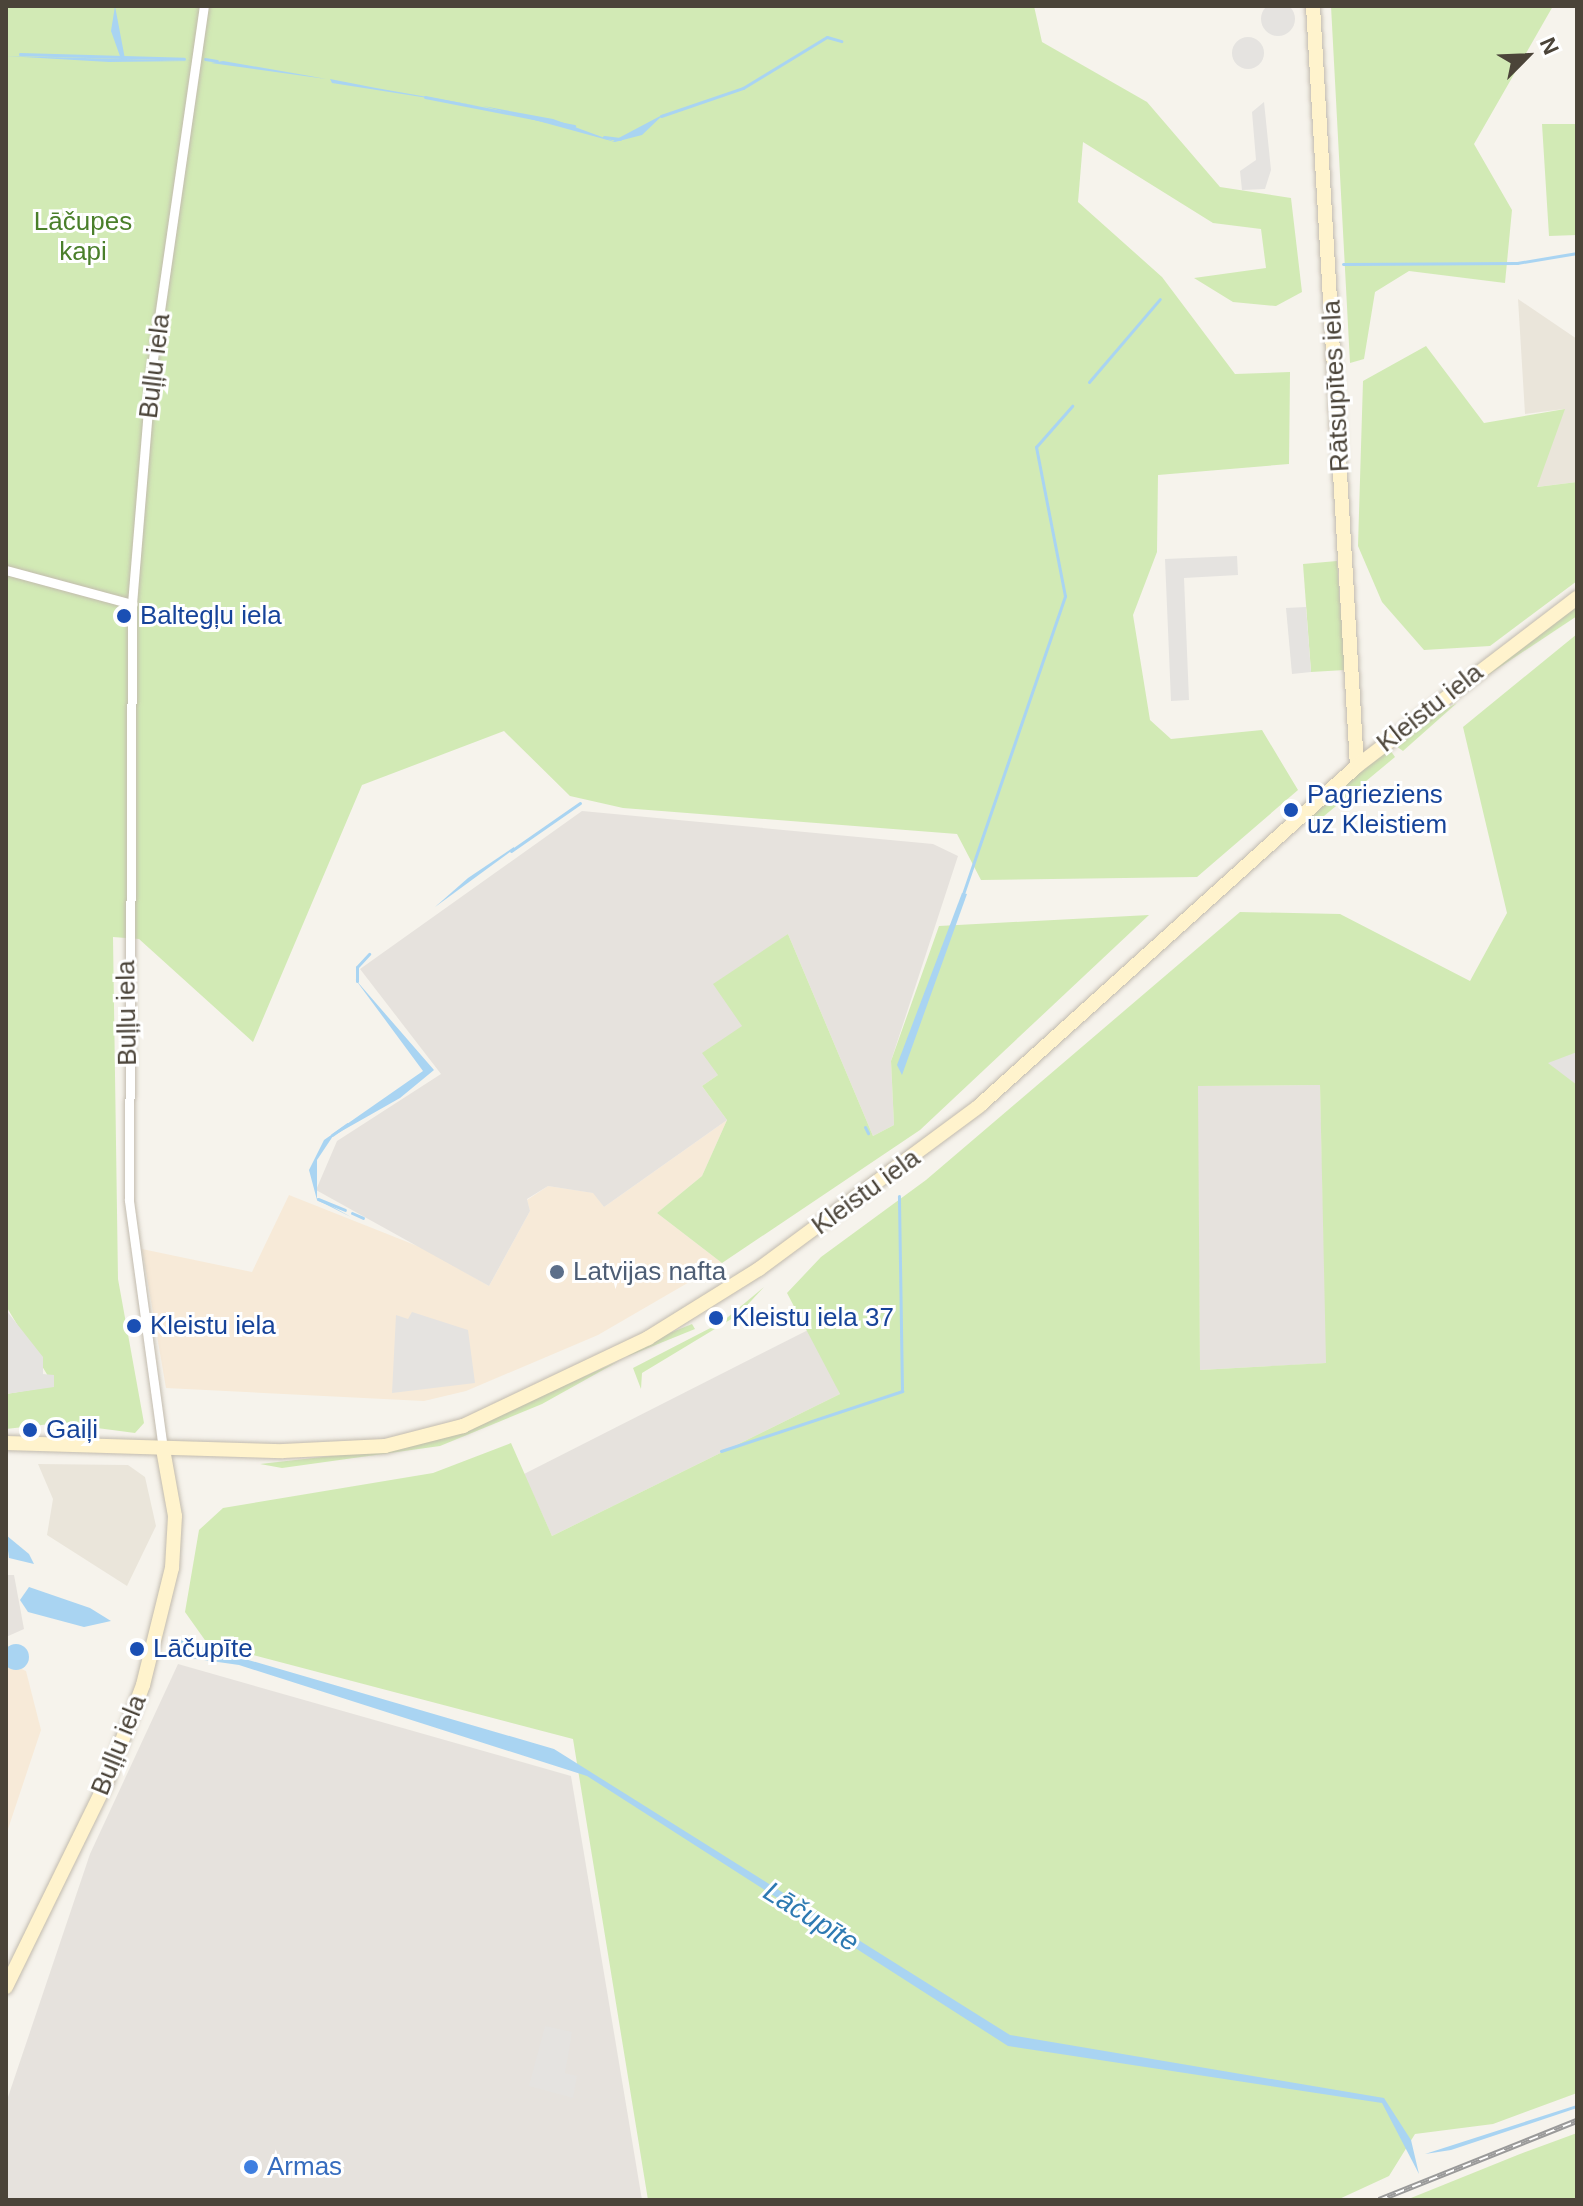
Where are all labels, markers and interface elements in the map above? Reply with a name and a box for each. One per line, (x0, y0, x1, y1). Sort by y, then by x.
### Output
north arrow (1487, 16, 1567, 96)
text: N (1535, 34, 1564, 58)
park label: Lāčupes kapi (34, 206, 132, 268)
street label: Rātsupītes iela (1316, 299, 1356, 473)
street label: Buļļu iela (133, 312, 177, 420)
place label: Baltegļu iela (140, 600, 282, 632)
marker: Baltegļu iela (115, 607, 133, 625)
street label: Kleistu iela (1371, 657, 1489, 759)
place label: Pagrieziens uz Kleistiem (1307, 779, 1447, 840)
marker: Pagrieziens uz Kleistiem (1282, 801, 1300, 819)
street label: Buļļu iela (110, 960, 144, 1066)
street label: Kleistu iela (806, 1142, 926, 1242)
place label: Latvijas nafta (573, 1256, 726, 1288)
marker: Latvijas nafta (548, 1263, 566, 1281)
place label: Kleistu iela 37 (732, 1302, 894, 1334)
marker: Kleistu iela 37 (707, 1309, 725, 1327)
place label: Kleistu iela (150, 1310, 276, 1342)
marker: Kleistu iela (125, 1317, 143, 1335)
place label: Gaiļi (46, 1414, 98, 1446)
marker: Gaiļi (21, 1421, 39, 1439)
place label: Lāčupīte (153, 1633, 253, 1665)
marker: Lāčupīte (128, 1640, 146, 1658)
street label: Buļļu iela (85, 1690, 153, 1800)
water label: Lāčupīte (757, 1875, 865, 1959)
place label: Armas (267, 2151, 342, 2183)
marker: Armas (242, 2158, 260, 2176)

